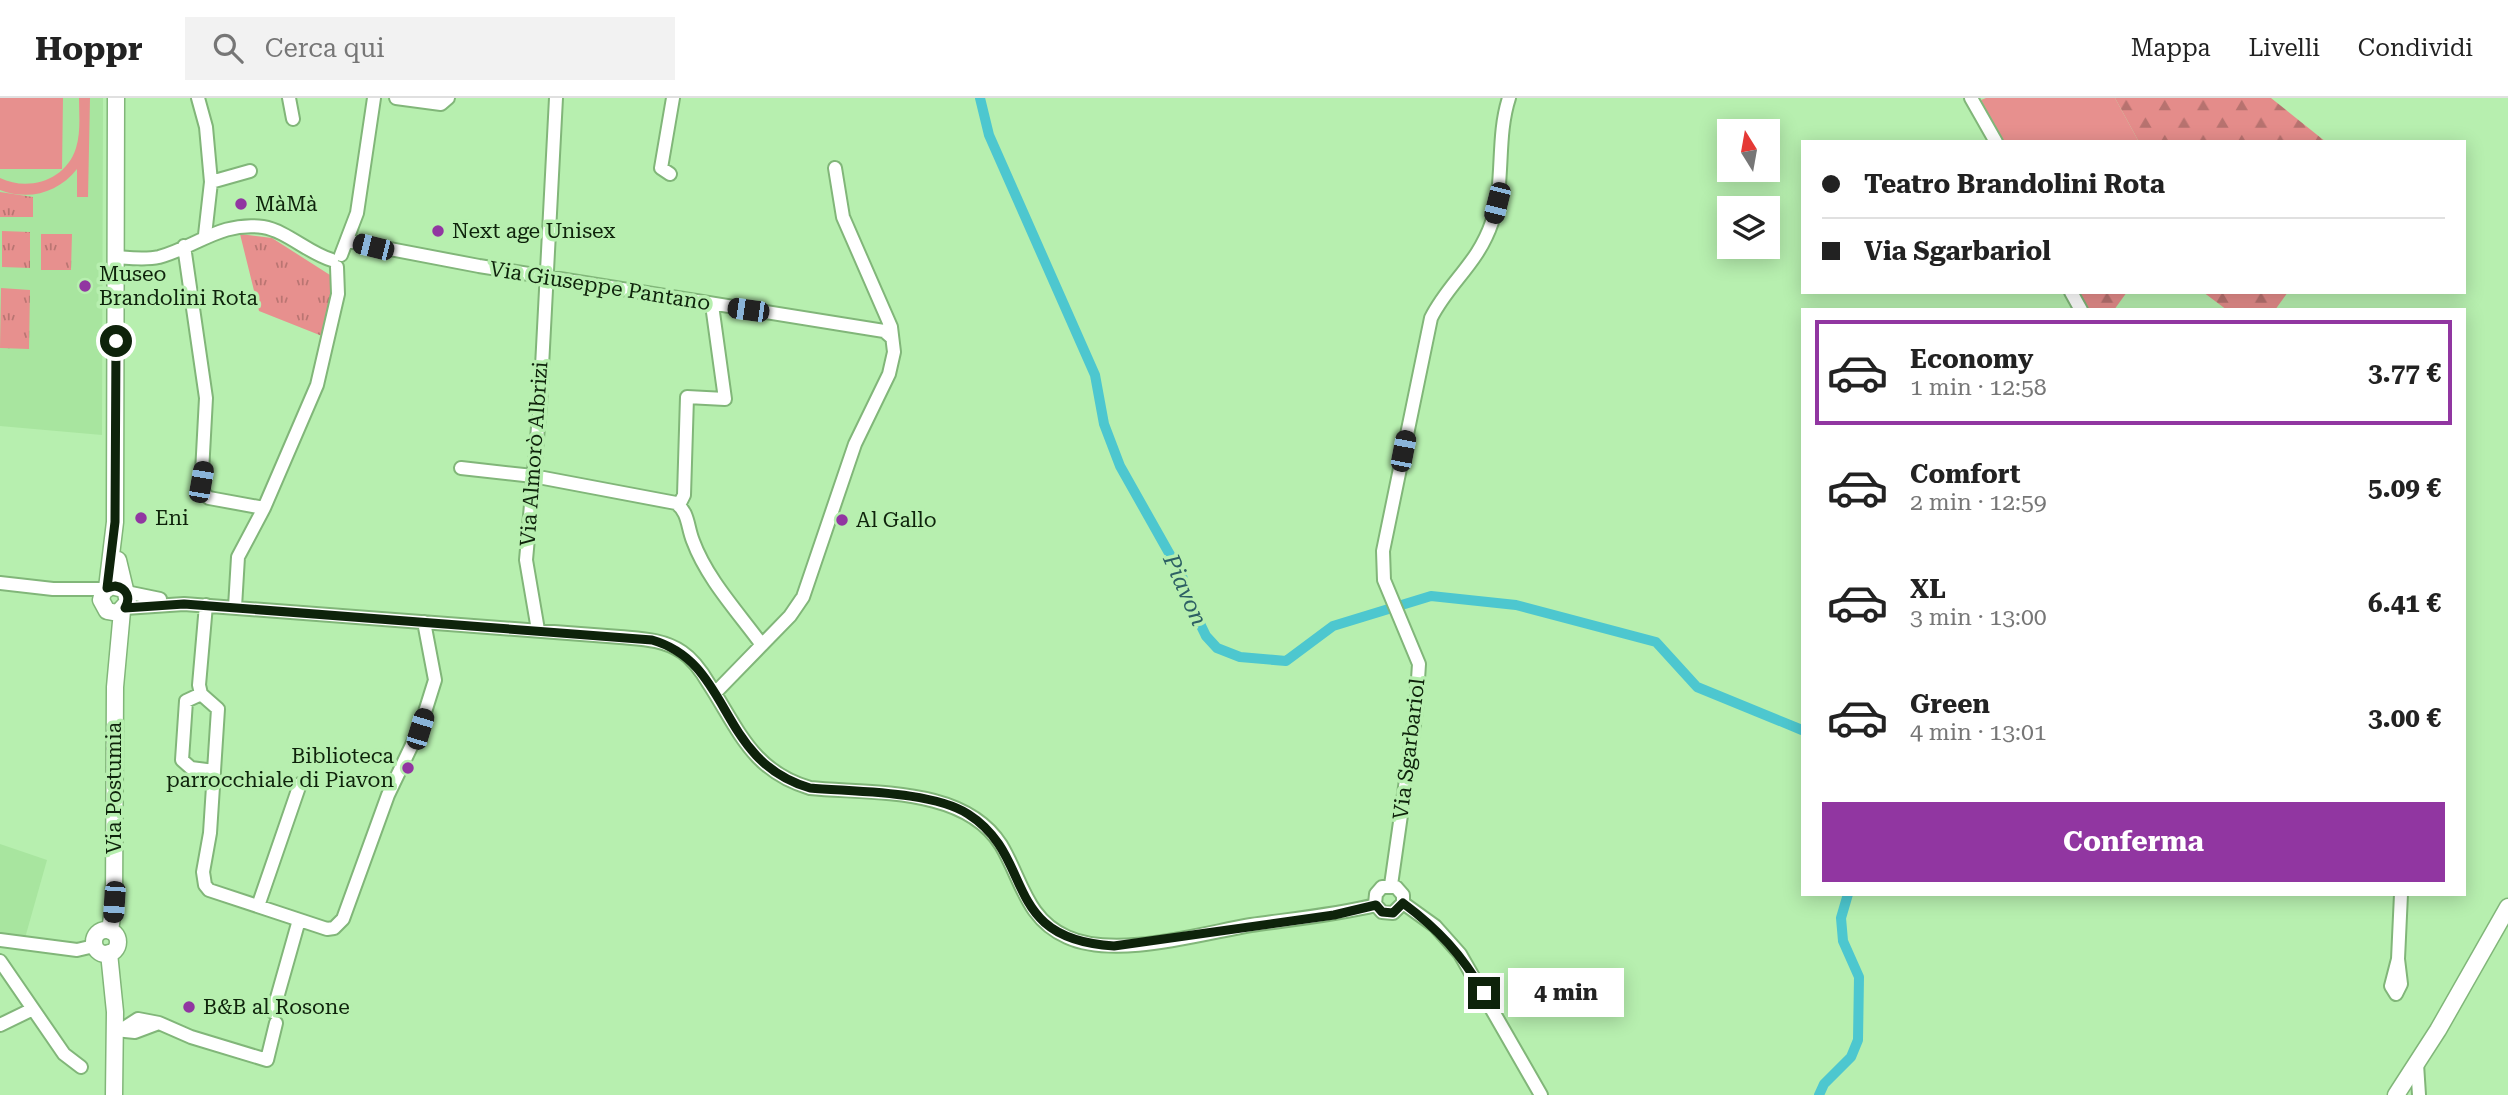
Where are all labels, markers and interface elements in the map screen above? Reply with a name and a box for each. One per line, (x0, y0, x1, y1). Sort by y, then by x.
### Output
search box (185, 17, 675, 80)
text: Hoppr (35, 29, 143, 68)
icon: search (209, 29, 247, 67)
text: Cerca qui (265, 33, 384, 63)
text: Mappa (2131, 34, 2210, 62)
text: Livelli (2248, 34, 2320, 62)
text: Condividi (2358, 34, 2473, 62)
north arrow (1717, 119, 1780, 182)
map controls (1717, 119, 1780, 259)
text: Teatro Brandolini Rota (1864, 169, 2165, 199)
car (1482, 180, 1513, 226)
place label: MàMà (255, 192, 318, 216)
marker: MàMà (233, 196, 249, 212)
button: layers (1717, 196, 1780, 259)
place label: Next age Unisex (452, 219, 615, 243)
marker: Next age Unisex (430, 223, 446, 239)
car (351, 232, 396, 262)
text: Via Sgarbariol (1864, 236, 2051, 266)
street label: Via Giuseppe Pantano (488, 257, 712, 315)
place label: Museo Brandolini Rota (99, 262, 258, 310)
marker: Museo Brandolini Rota (77, 278, 93, 294)
car (726, 297, 771, 323)
route start (100, 325, 132, 357)
icon: car (1826, 341, 1889, 404)
text: Economy (1910, 344, 2033, 374)
text: 3.77 € (2368, 358, 2441, 388)
street label: Via Almorò Albrizi (516, 361, 552, 547)
text: 1 min · 12:58 (1910, 374, 2047, 401)
car (1389, 428, 1418, 474)
icon: car (1826, 456, 1889, 519)
car (188, 459, 215, 505)
text: Comfort (1910, 459, 2020, 489)
text: 5.09 € (2368, 473, 2441, 503)
text: 2 min · 12:59 (1910, 489, 2047, 516)
place label: Eni (155, 506, 189, 530)
place label: Al Gallo (856, 508, 937, 532)
marker: Eni (133, 510, 149, 526)
marker: Al Gallo (834, 512, 850, 528)
water label: Piavon (1157, 549, 1213, 630)
icon: car (1826, 571, 1889, 634)
text: XL (1910, 574, 1946, 604)
text: 6.41 € (2368, 588, 2441, 618)
text: 3 min · 13:00 (1910, 604, 2047, 631)
street label: Via Sgarbariol (1388, 677, 1430, 821)
icon: car (1826, 686, 1889, 749)
text: Green (1910, 689, 1990, 719)
text: 3.00 € (2368, 703, 2441, 733)
car (404, 706, 437, 752)
text: 4 min · 13:01 (1910, 719, 2047, 746)
street label: Via Postumia (102, 721, 126, 854)
place label: Biblioteca parrocchiale di Piavon (166, 744, 395, 792)
marker: Biblioteca parrocchiale di Piavon (400, 760, 416, 776)
button: Conferma (1822, 802, 2445, 882)
car (103, 880, 126, 924)
callout: 4 min (1508, 968, 1624, 1018)
route end (1468, 977, 1500, 1009)
text: 4 min (1534, 979, 1598, 1006)
place label: B&B al Rosone (203, 995, 350, 1019)
marker: B&B al Rosone (181, 999, 197, 1015)

